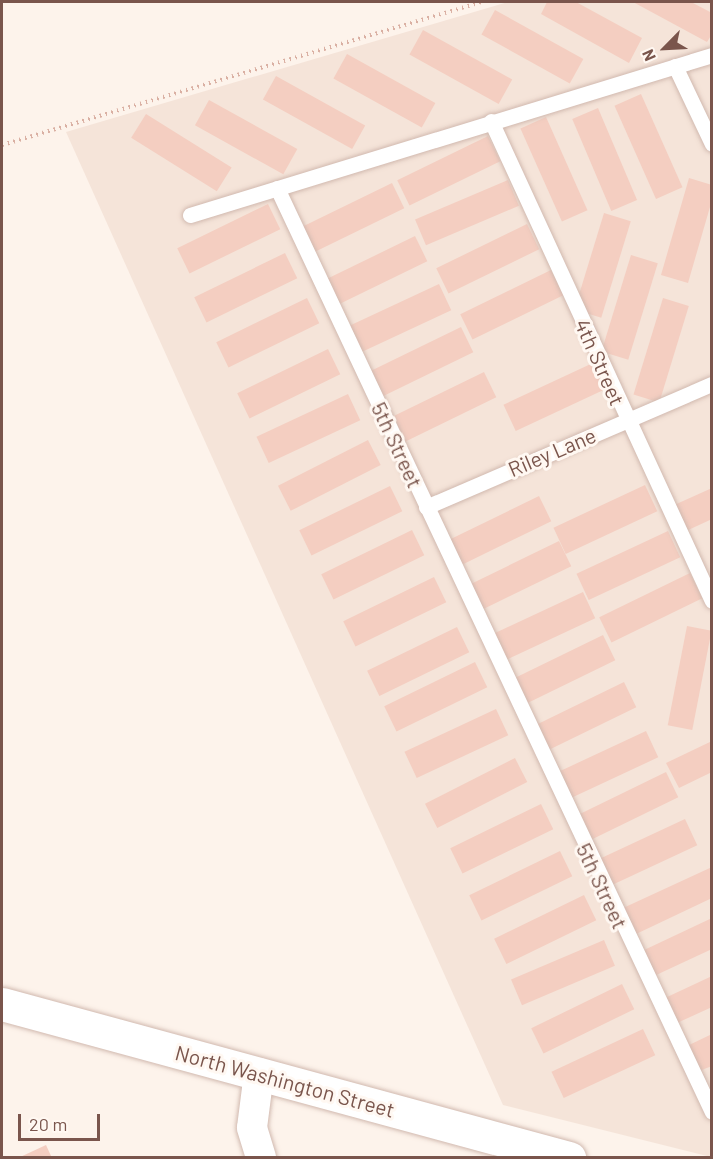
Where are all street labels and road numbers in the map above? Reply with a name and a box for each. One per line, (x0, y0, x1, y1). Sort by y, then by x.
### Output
street label: 4th Street (570, 315, 630, 409)
street label: 5th Street (366, 398, 428, 492)
street label: Riley Lane (504, 422, 600, 482)
street label: 5th Street (571, 839, 633, 933)
street label: North Washington Street (173, 1040, 397, 1122)

